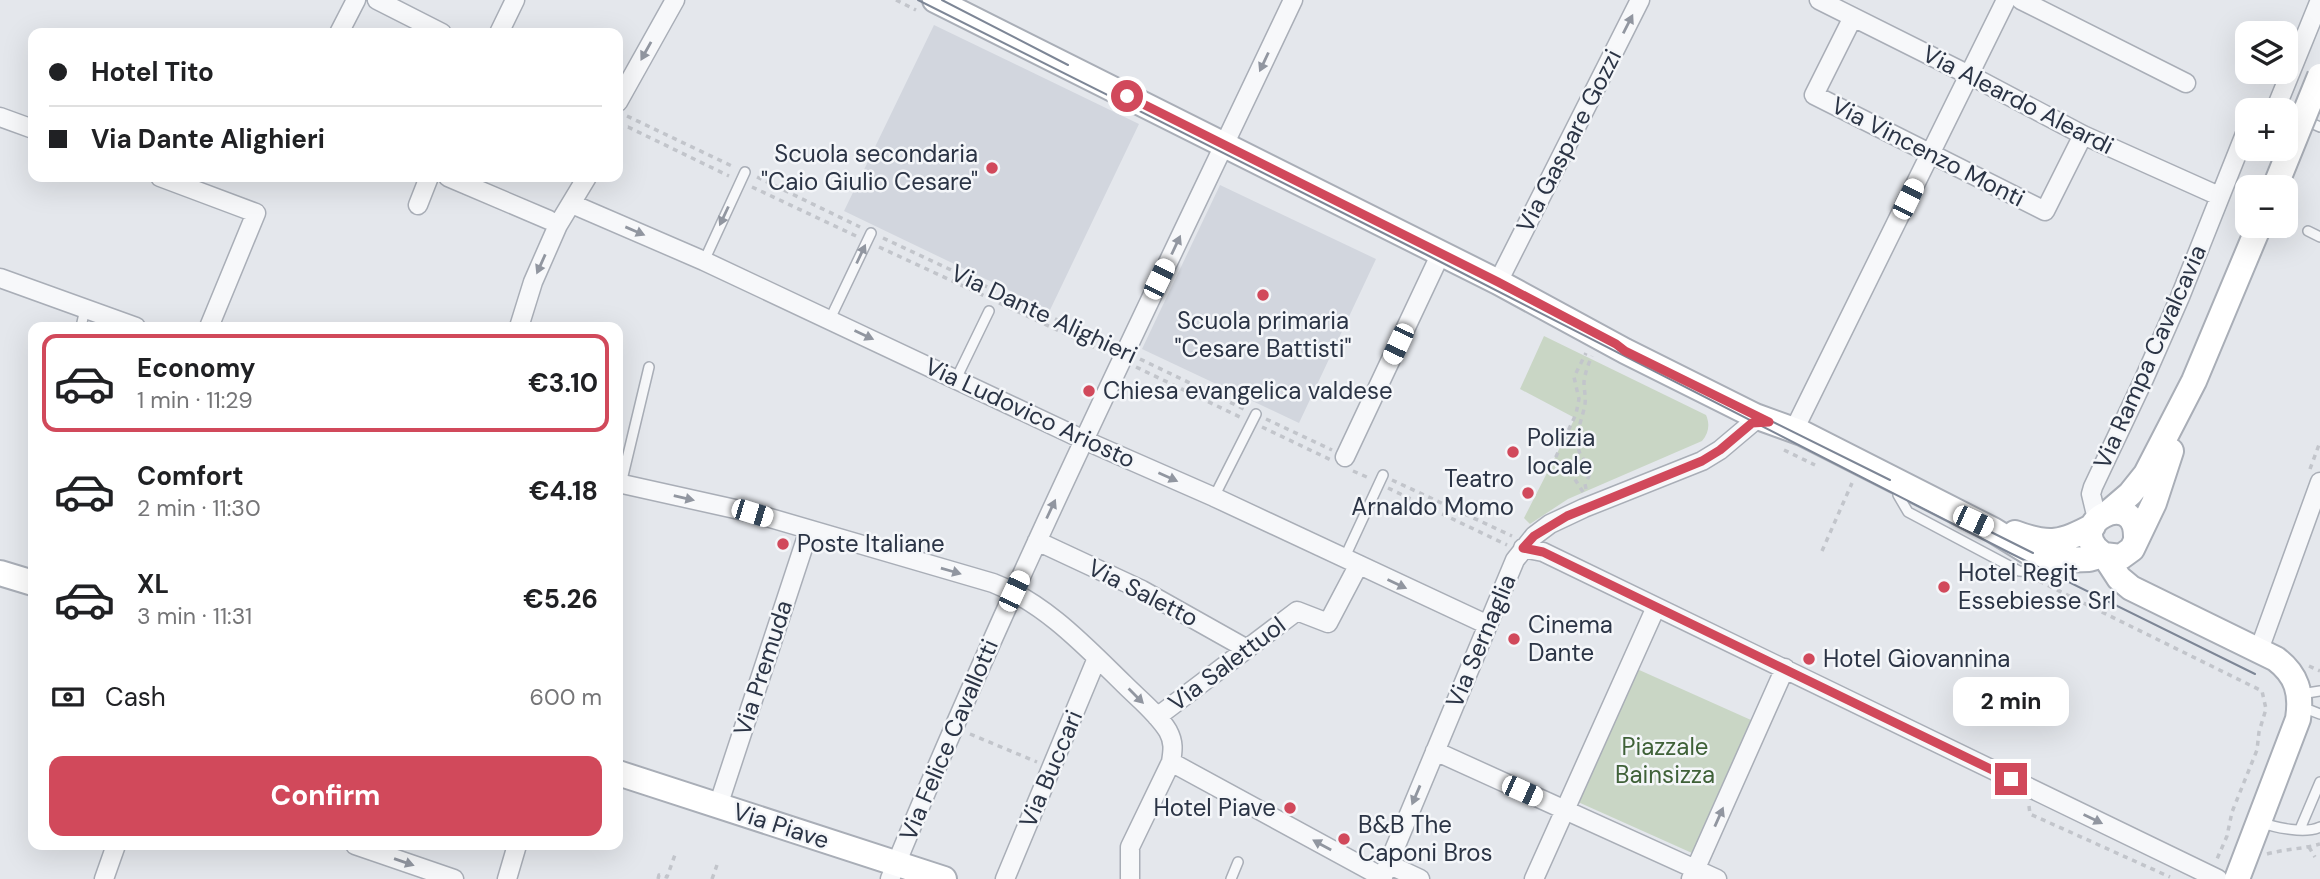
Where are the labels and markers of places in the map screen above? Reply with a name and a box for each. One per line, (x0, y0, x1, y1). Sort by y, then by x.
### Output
place label: Scuola secondaria "Caio Giulio Cesare" (761, 138, 978, 197)
marker: Scuola secondaria "Caio Giulio Cesare" (984, 160, 1000, 176)
marker: Scuola primaria "Cesare Battisti" (1255, 287, 1271, 303)
place label: Scuola primaria "Cesare Battisti" (1175, 305, 1351, 364)
place label: Chiesa evangelica valdese (1103, 375, 1393, 406)
marker: Chiesa evangelica valdese (1081, 383, 1097, 399)
place label: Polizia locale (1527, 422, 1595, 481)
marker: Polizia locale (1505, 444, 1521, 460)
place label: Teatro Arnaldo Momo (1351, 463, 1514, 522)
marker: Teatro Arnaldo Momo (1520, 485, 1536, 501)
place label: Poste Italiane (797, 528, 945, 559)
marker: Poste Italiane (775, 536, 791, 552)
place label: Hotel Regit Essebiesse Srl (1958, 557, 2116, 616)
marker: Hotel Regit Essebiesse Srl (1936, 579, 1952, 595)
place label: Cinema Dante (1528, 609, 1613, 668)
marker: Cinema Dante (1506, 631, 1522, 647)
place label: Hotel Giovannina (1823, 643, 2010, 674)
marker: Hotel Giovannina (1801, 651, 1817, 667)
place label: Hotel Piave (1154, 792, 1276, 823)
marker: Hotel Piave (1282, 800, 1298, 816)
place label: B&B The Caponi Bros (1358, 809, 1493, 868)
marker: B&B The Caponi Bros (1336, 831, 1352, 847)

